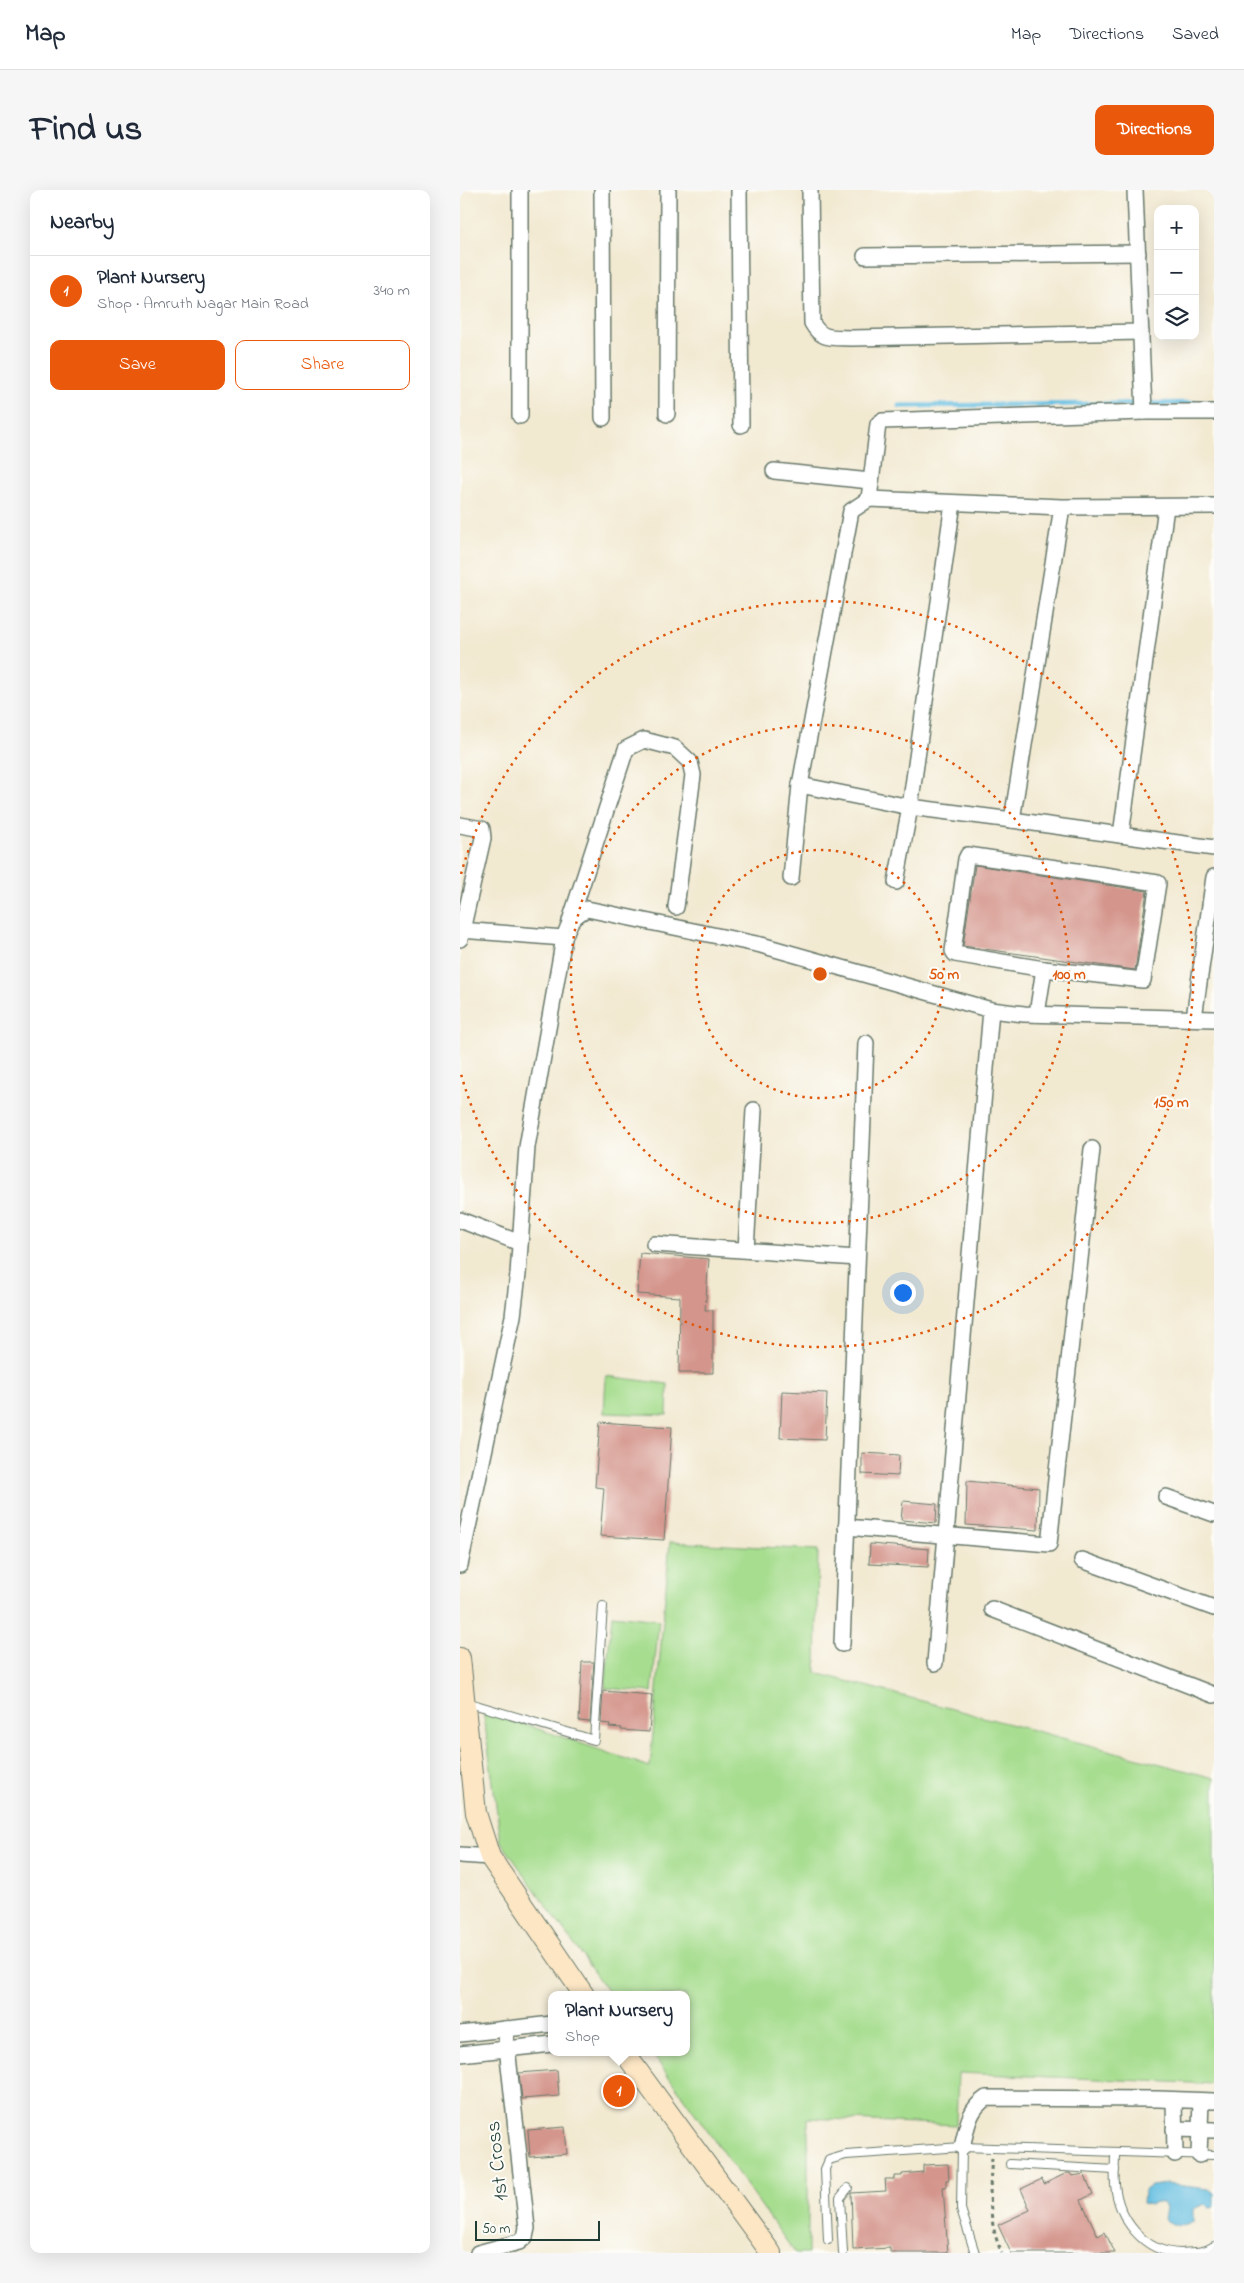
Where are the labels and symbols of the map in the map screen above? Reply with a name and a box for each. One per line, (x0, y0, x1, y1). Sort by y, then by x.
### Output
text: 50 m (929, 964, 960, 986)
text: 100 m (1052, 964, 1086, 986)
centre of rings (811, 965, 829, 983)
text: 150 m (1153, 1092, 1189, 1114)
your location (890, 1280, 916, 1306)
pin: 1 (603, 2072, 635, 2110)
street label: 1st Cross (479, 2120, 517, 2202)
scale bar (475, 2218, 600, 2241)

